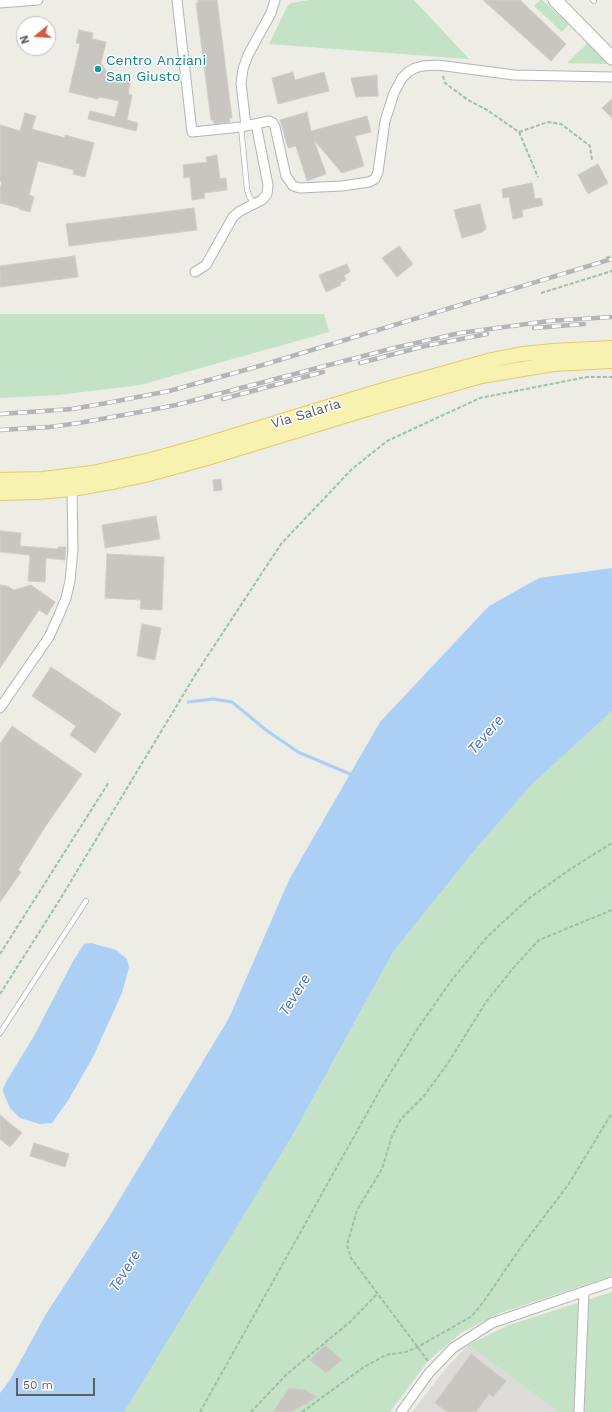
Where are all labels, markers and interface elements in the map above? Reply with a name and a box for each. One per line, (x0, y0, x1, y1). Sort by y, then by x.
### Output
north arrow (16, 16, 56, 56)
text: N (18, 34, 33, 45)
place label: Centro Anziani San Giusto (106, 53, 206, 86)
marker: Centro Anziani San Giusto (93, 64, 103, 74)
street label: Via Salaria (269, 395, 343, 433)
water label: Tevere (464, 712, 508, 758)
water label: Tevere (275, 971, 315, 1019)
water label: Tevere (105, 1247, 145, 1295)
scale bar (18, 1370, 97, 1396)
text: 50 m (23, 1378, 53, 1392)

